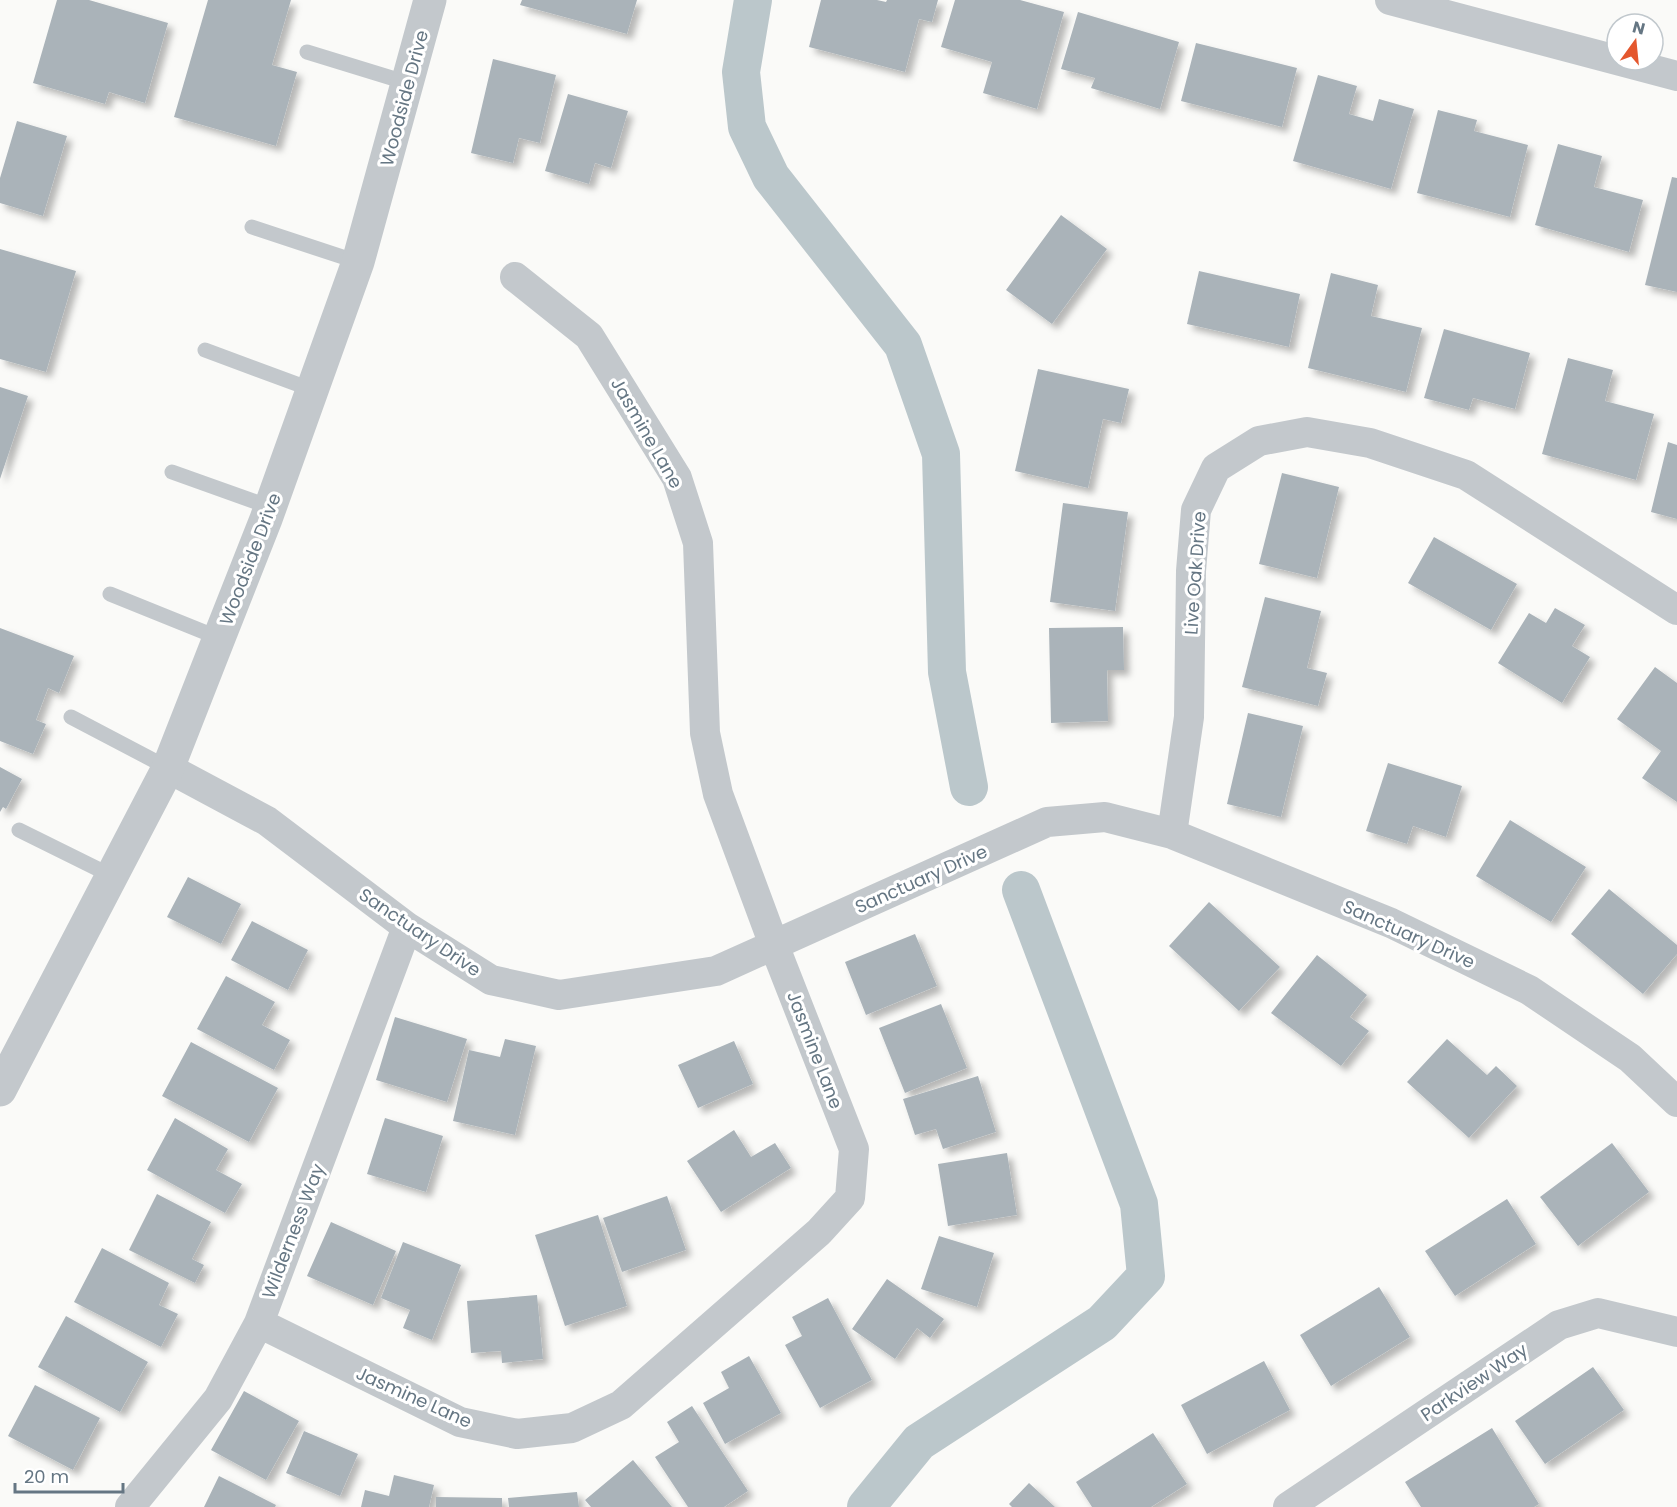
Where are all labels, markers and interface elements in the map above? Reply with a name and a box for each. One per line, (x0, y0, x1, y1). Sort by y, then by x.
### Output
north arrow (1605, 12, 1665, 72)
text: N (1630, 15, 1648, 41)
street label: Woodside Drive (374, 27, 434, 169)
street label: Jasmine Lane (605, 373, 689, 493)
street label: Woodside Drive (213, 489, 287, 629)
street label: Live Oak Drive (1178, 510, 1212, 636)
street label: Sanctuary Drive (851, 839, 991, 919)
street label: Sanctuary Drive (354, 882, 486, 982)
street label: Sanctuary Drive (1339, 894, 1479, 974)
street label: Jasmine Lane (781, 988, 849, 1112)
street label: Wilderness Way (256, 1160, 330, 1302)
street label: Parkview Way (1416, 1337, 1532, 1427)
street label: Jasmine Lane (352, 1360, 476, 1434)
scale bar (15, 1456, 123, 1494)
text: 20 m (24, 1464, 69, 1489)

